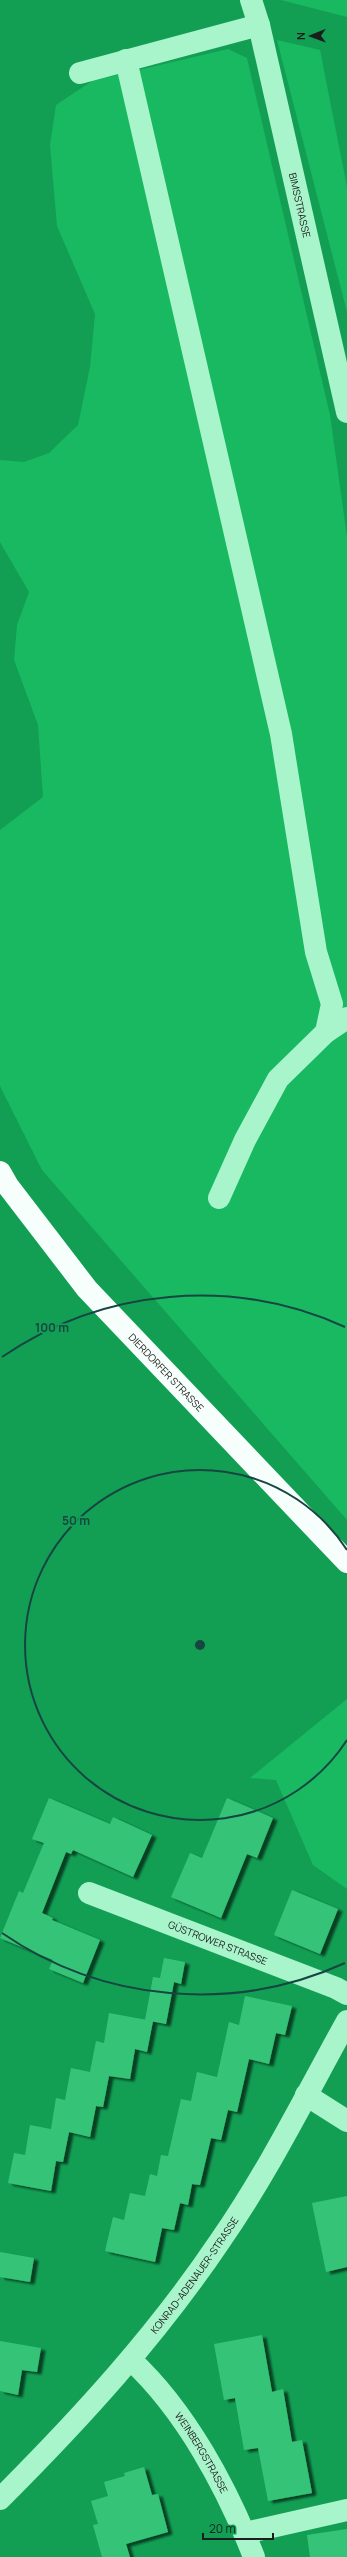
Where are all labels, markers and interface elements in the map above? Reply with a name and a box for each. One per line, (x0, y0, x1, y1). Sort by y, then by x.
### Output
north arrow (291, 16, 331, 56)
text: N (293, 32, 308, 40)
street label: BIMSSTRASSE (286, 171, 314, 239)
text: 100 m (35, 1319, 69, 1336)
street label: DIERDORFER STRASSE (126, 1330, 207, 1415)
text: 50 m (62, 1512, 90, 1529)
centre of rings (193, 1638, 207, 1652)
street label: GÜSTROWER STRASSE (166, 1917, 270, 1968)
street label: KONRAD-ADENAUER-STRASSE (147, 2214, 242, 2336)
street label: WEINBERGSTRASSE (172, 2409, 232, 2496)
scale bar (203, 2515, 273, 2541)
text: 20 m (209, 2520, 236, 2537)

